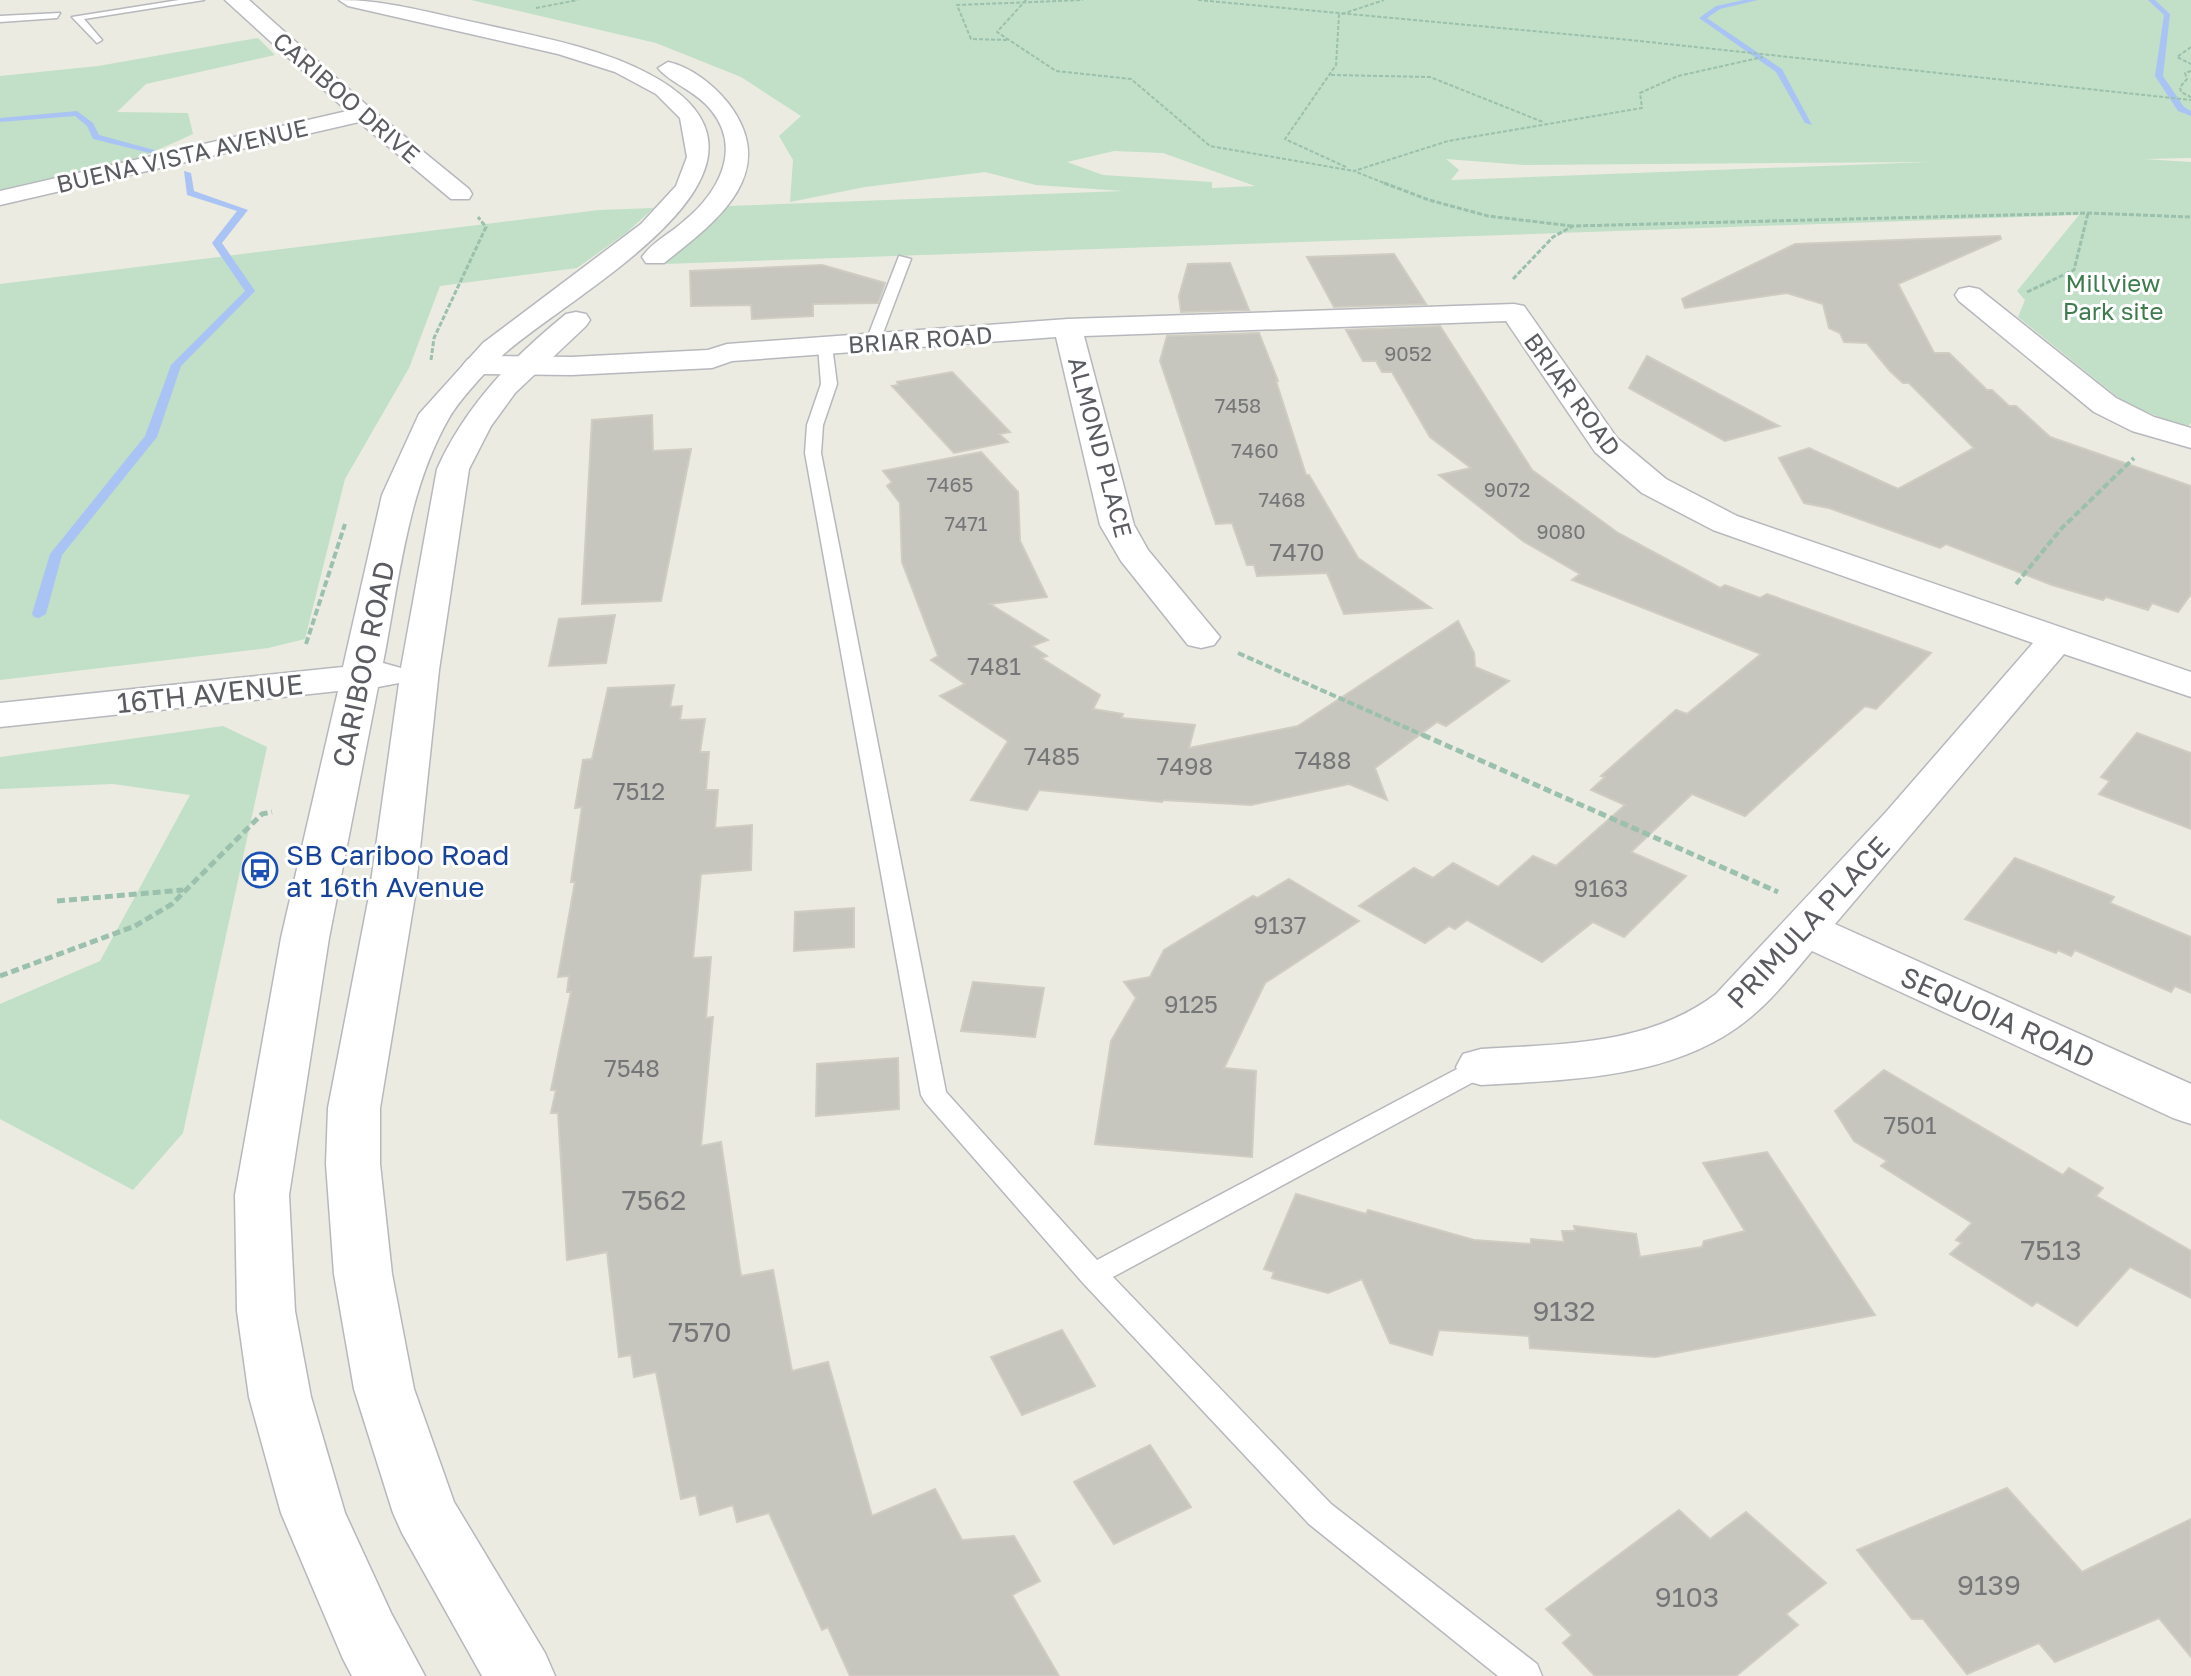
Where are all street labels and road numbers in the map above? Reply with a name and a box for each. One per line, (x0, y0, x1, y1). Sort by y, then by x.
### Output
street label: CARIBOO DRIVE (268, 25, 426, 169)
street label: BUENA VISTA AVENUE (53, 112, 311, 198)
street label: BRIAR ROAD (847, 319, 993, 359)
street label: BRIAR ROAD (1519, 327, 1627, 461)
street label: ALMOND PLACE (1063, 353, 1139, 541)
street label: CARIBOO ROAD (325, 558, 401, 770)
street label: 16TH AVENUE (115, 667, 305, 719)
street label: PRIMULA PLACE (1720, 829, 1896, 1015)
street label: SEQUOIA ROAD (1896, 959, 2100, 1075)

